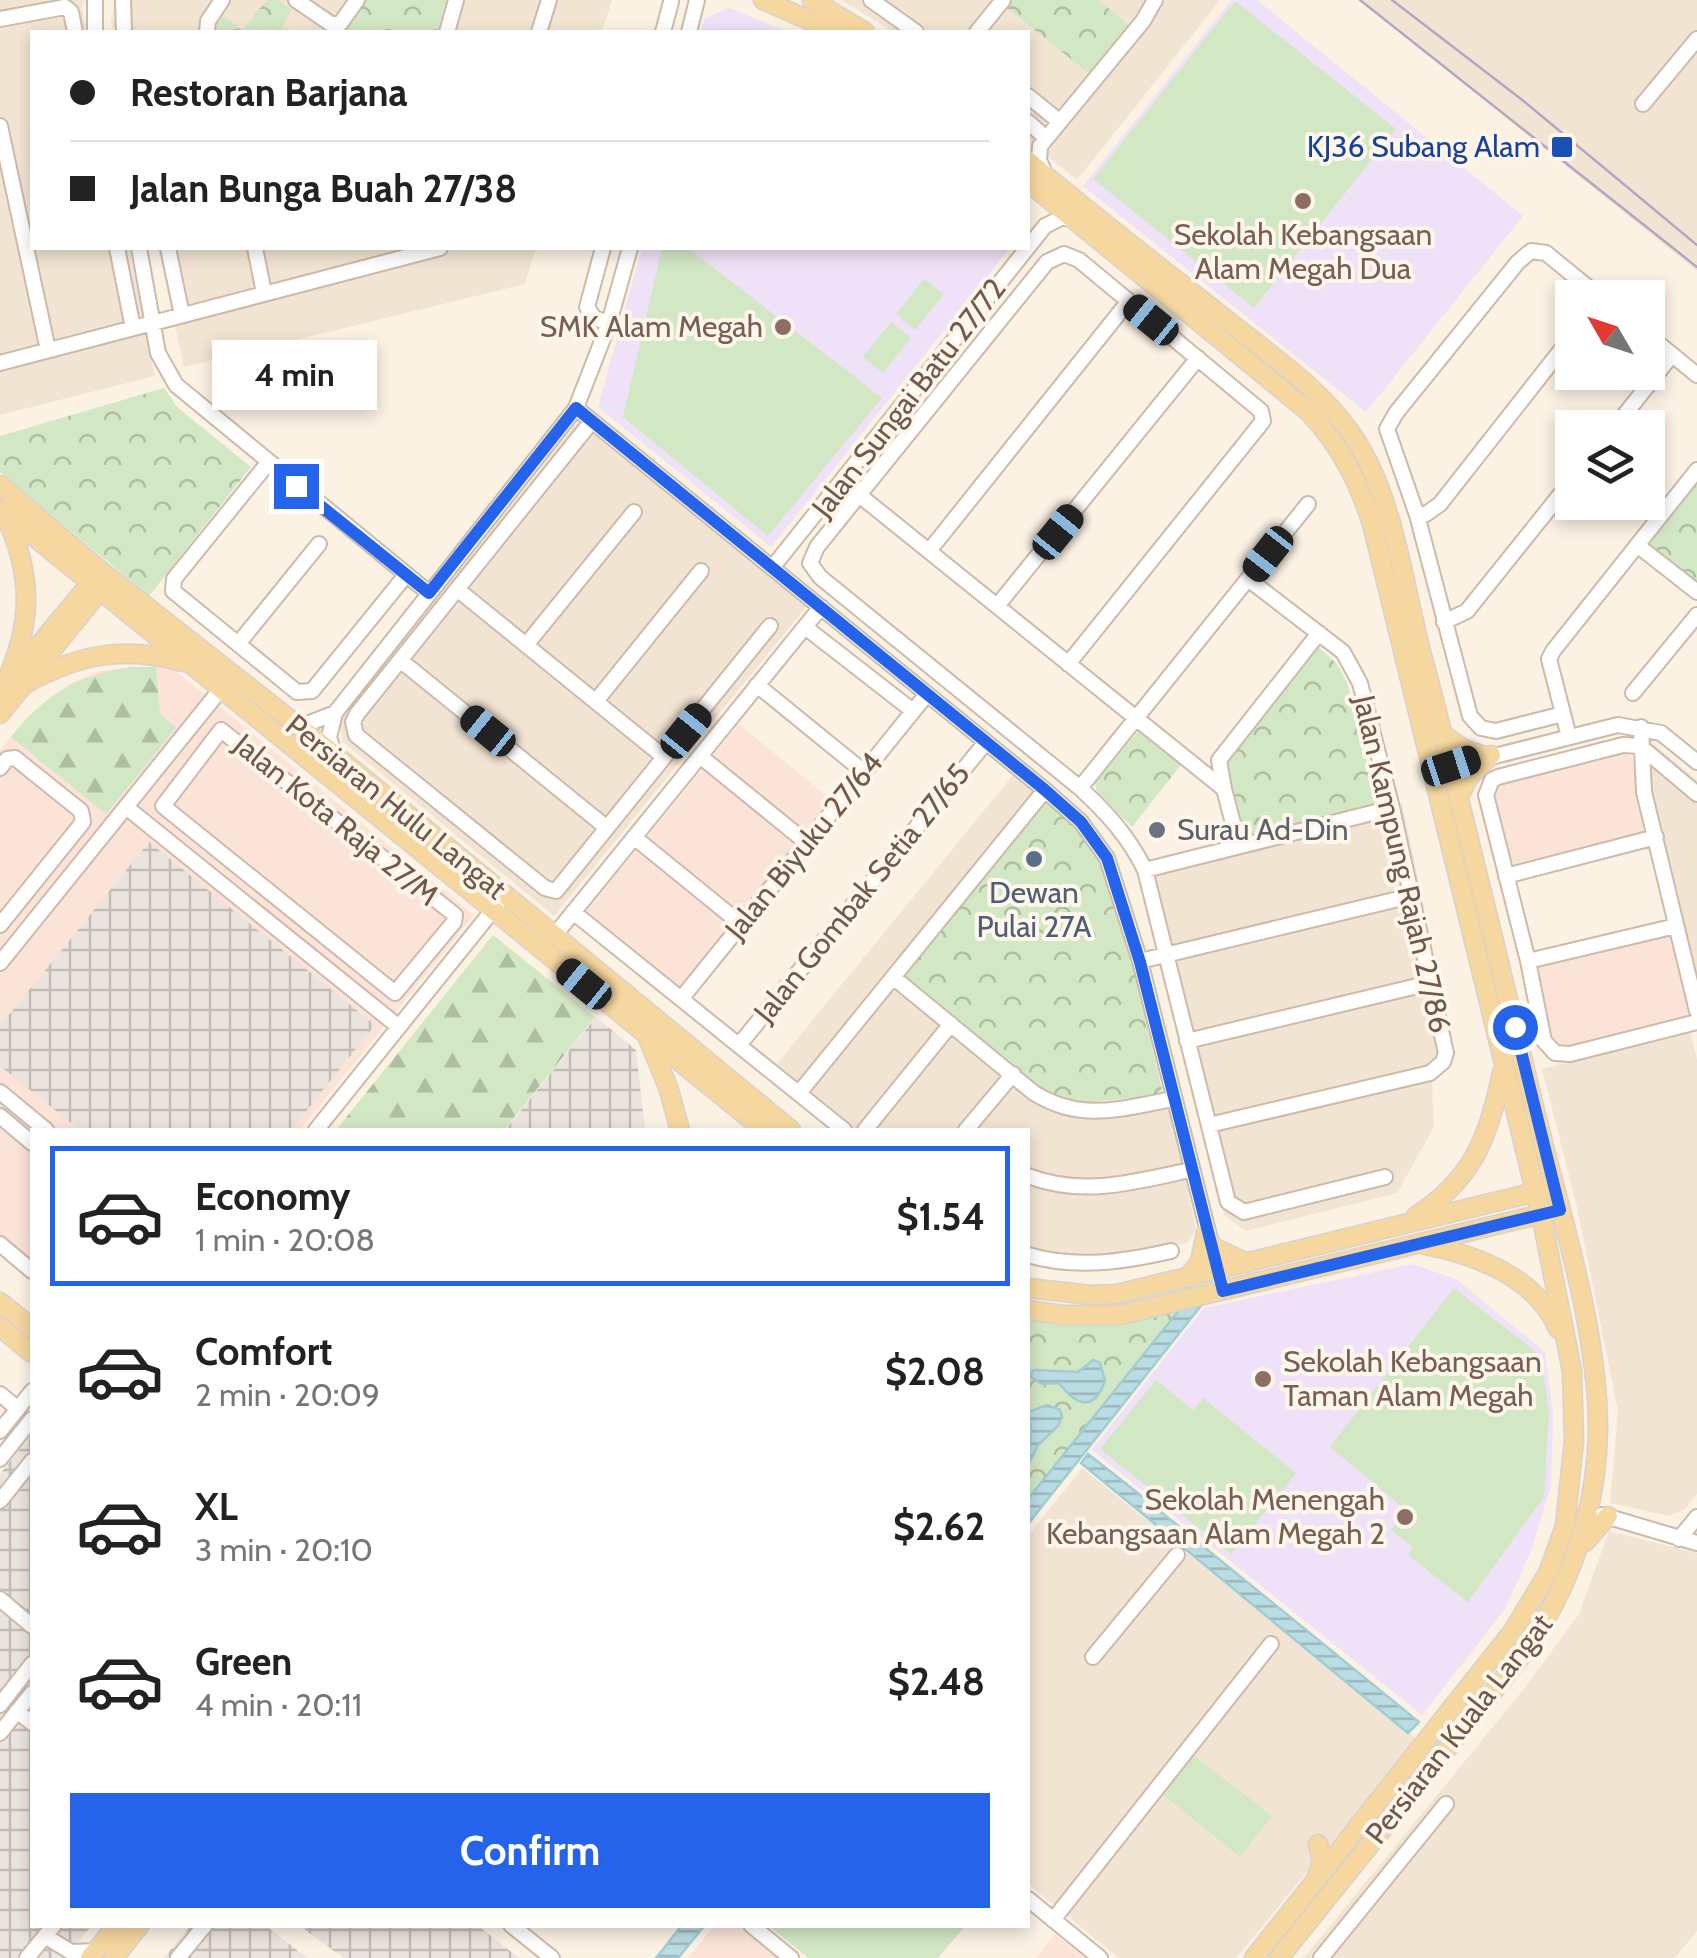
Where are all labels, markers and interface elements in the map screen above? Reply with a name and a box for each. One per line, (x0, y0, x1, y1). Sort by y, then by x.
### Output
text: Restoran Barjana (130, 69, 407, 116)
place label: KJ36 Subang Alam (1307, 128, 1540, 165)
marker: KJ36 Subang Alam (1549, 134, 1575, 160)
text: Jalan Bunga Buah 27/38 (130, 165, 517, 212)
marker: Sekolah Kebangsaan Alam Megah Dua (1292, 190, 1314, 212)
place label: Sekolah Kebangsaan Alam Megah Dua (1174, 216, 1432, 287)
street label: Jalan Sungai Batu 27/72 (803, 271, 1013, 525)
north arrow (1555, 280, 1665, 390)
map controls (1555, 280, 1665, 520)
car (1118, 289, 1184, 351)
place label: SMK Alam Megah (540, 308, 763, 345)
marker: SMK Alam Megah (772, 316, 794, 338)
callout: 4 min (214, 341, 378, 411)
text: 4 min (254, 355, 335, 394)
button: layers (1555, 410, 1665, 520)
route end (274, 464, 319, 509)
car (1027, 499, 1089, 565)
car (1238, 521, 1298, 587)
street label: Jalan Kampung Rajah 27/86 (1345, 690, 1459, 1036)
car (655, 698, 717, 764)
car (455, 700, 521, 762)
street label: Persiaran Hulu Langat (278, 706, 514, 907)
street label: Jalan Kota Raja 27/M (226, 725, 446, 914)
car (1418, 742, 1484, 790)
street label: Jalan Biyuku 27/64 (716, 745, 890, 947)
street label: Jalan Gombak Setia 27/65 (745, 756, 977, 1030)
place label: Surau Ad-Din (1177, 811, 1348, 848)
marker: Surau Ad-Din (1146, 819, 1168, 841)
marker: Dewan Pulai 27A (1023, 848, 1045, 870)
place label: Dewan Pulai 27A (976, 874, 1092, 945)
car (551, 953, 617, 1015)
route start (1493, 1005, 1538, 1050)
icon: car (75, 1171, 165, 1261)
text: Economy (195, 1173, 350, 1220)
text: $1.54 (896, 1193, 985, 1240)
text: 1 min · 20:08 (195, 1220, 375, 1259)
icon: car (75, 1326, 165, 1416)
text: Comfort (195, 1328, 332, 1375)
place label: Sekolah Kebangsaan Taman Alam Megah (1283, 1343, 1542, 1414)
text: $2.08 (885, 1348, 985, 1395)
marker: Sekolah Kebangsaan Taman Alam Megah (1252, 1368, 1274, 1390)
text: 2 min · 20:09 (195, 1375, 380, 1414)
icon: car (75, 1481, 165, 1571)
place label: Sekolah Menengah Kebangsaan Alam Megah 2 (1046, 1481, 1385, 1552)
text: XL (195, 1483, 238, 1530)
text: $2.62 (893, 1503, 985, 1550)
marker: Sekolah Menengah Kebangsaan Alam Megah 2 (1394, 1506, 1416, 1528)
text: 3 min · 20:10 (195, 1530, 373, 1569)
street label: Persiaran Kuala Langat (1357, 1606, 1560, 1851)
icon: car (75, 1636, 165, 1726)
text: Green (195, 1638, 292, 1685)
text: $2.48 (888, 1658, 985, 1705)
text: 4 min · 20:11 (195, 1685, 362, 1724)
button: Confirm (70, 1793, 990, 1908)

